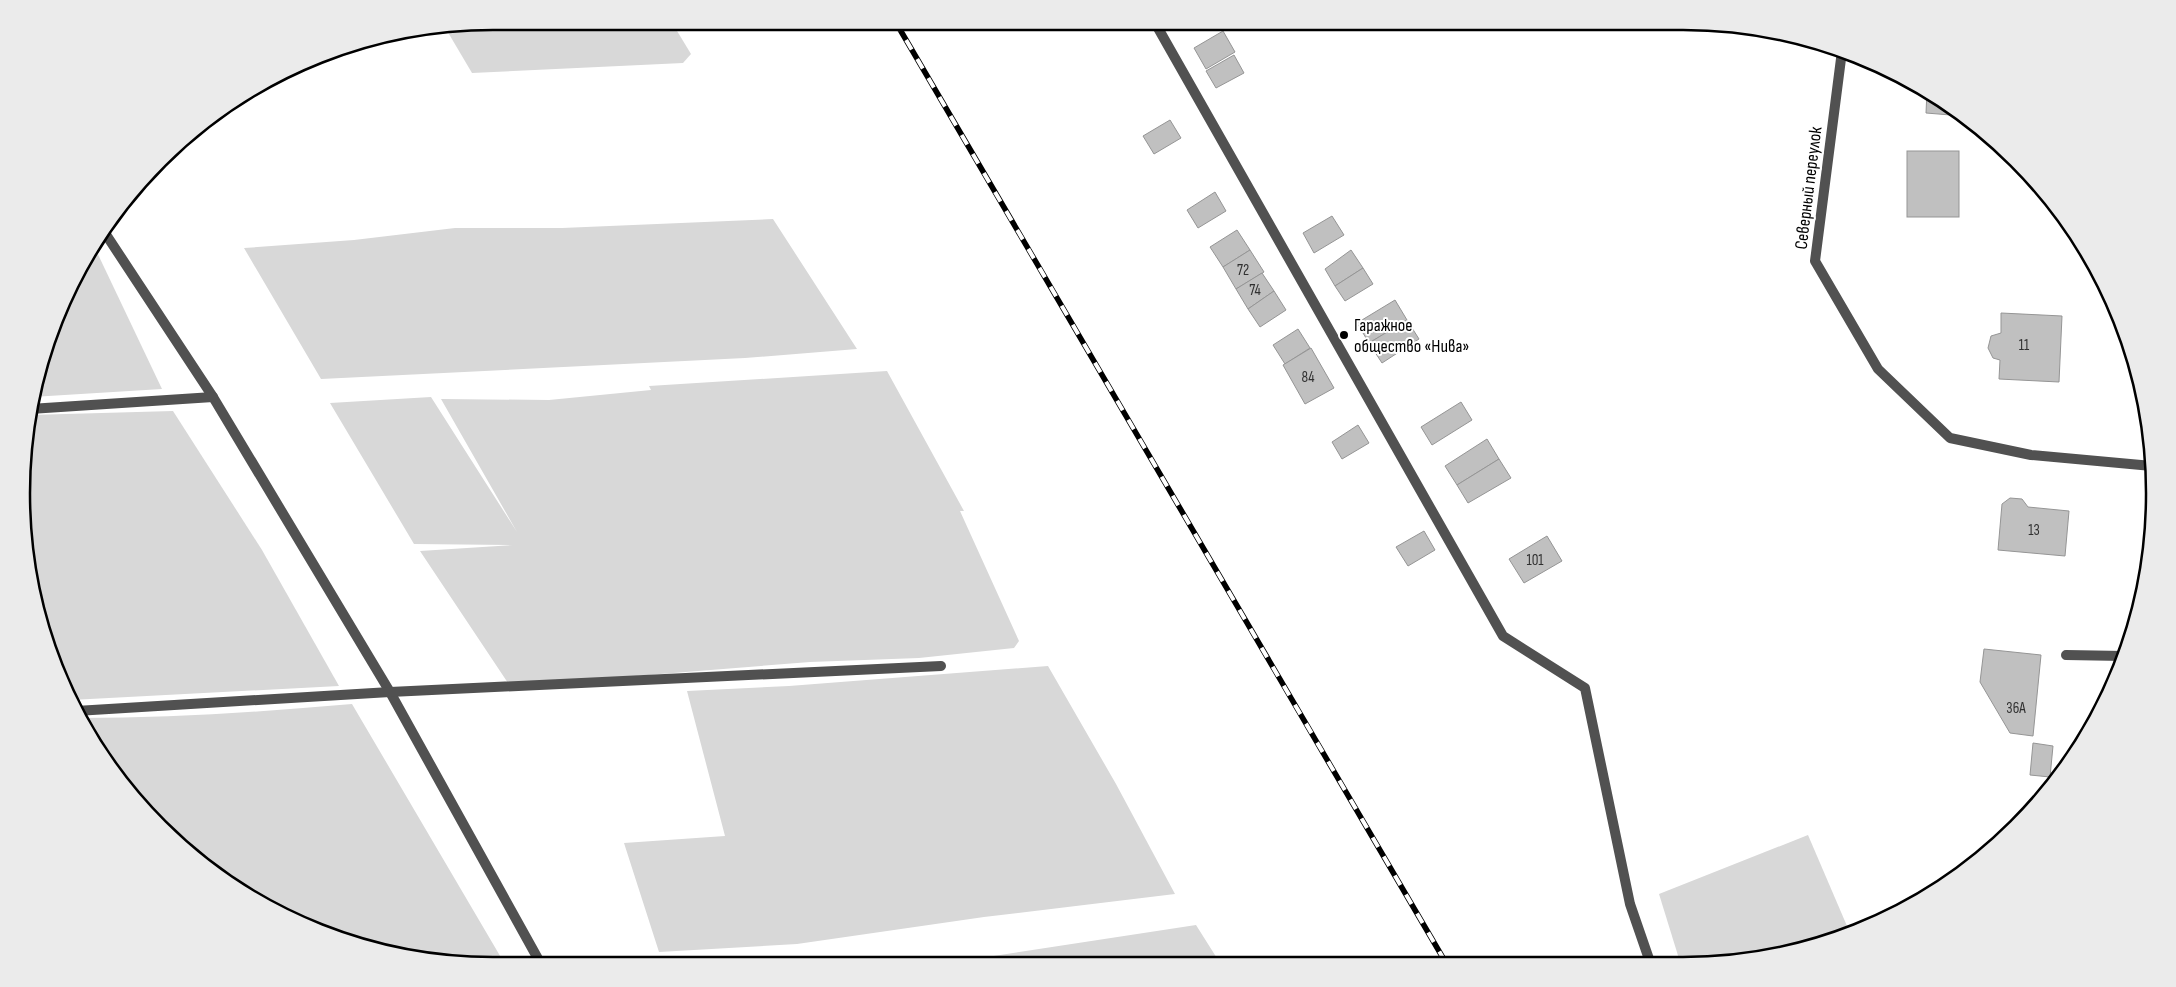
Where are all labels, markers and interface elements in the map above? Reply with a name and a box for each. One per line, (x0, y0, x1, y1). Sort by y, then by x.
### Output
street label: Северный переулок (1791, 125, 1826, 250)
house number: 72 (1237, 261, 1249, 280)
house number: 74 (1249, 281, 1261, 300)
place label: Гаражное общество «Нива» (1354, 315, 1470, 357)
marker: Гаражное общество «Нива» (1338, 329, 1350, 341)
house number: 11 (2019, 336, 2030, 355)
house number: 84 (1301, 368, 1315, 387)
house number: 13 (2028, 521, 2040, 540)
house number: 101 (1526, 551, 1544, 570)
house number: 36А (2006, 699, 2026, 718)

